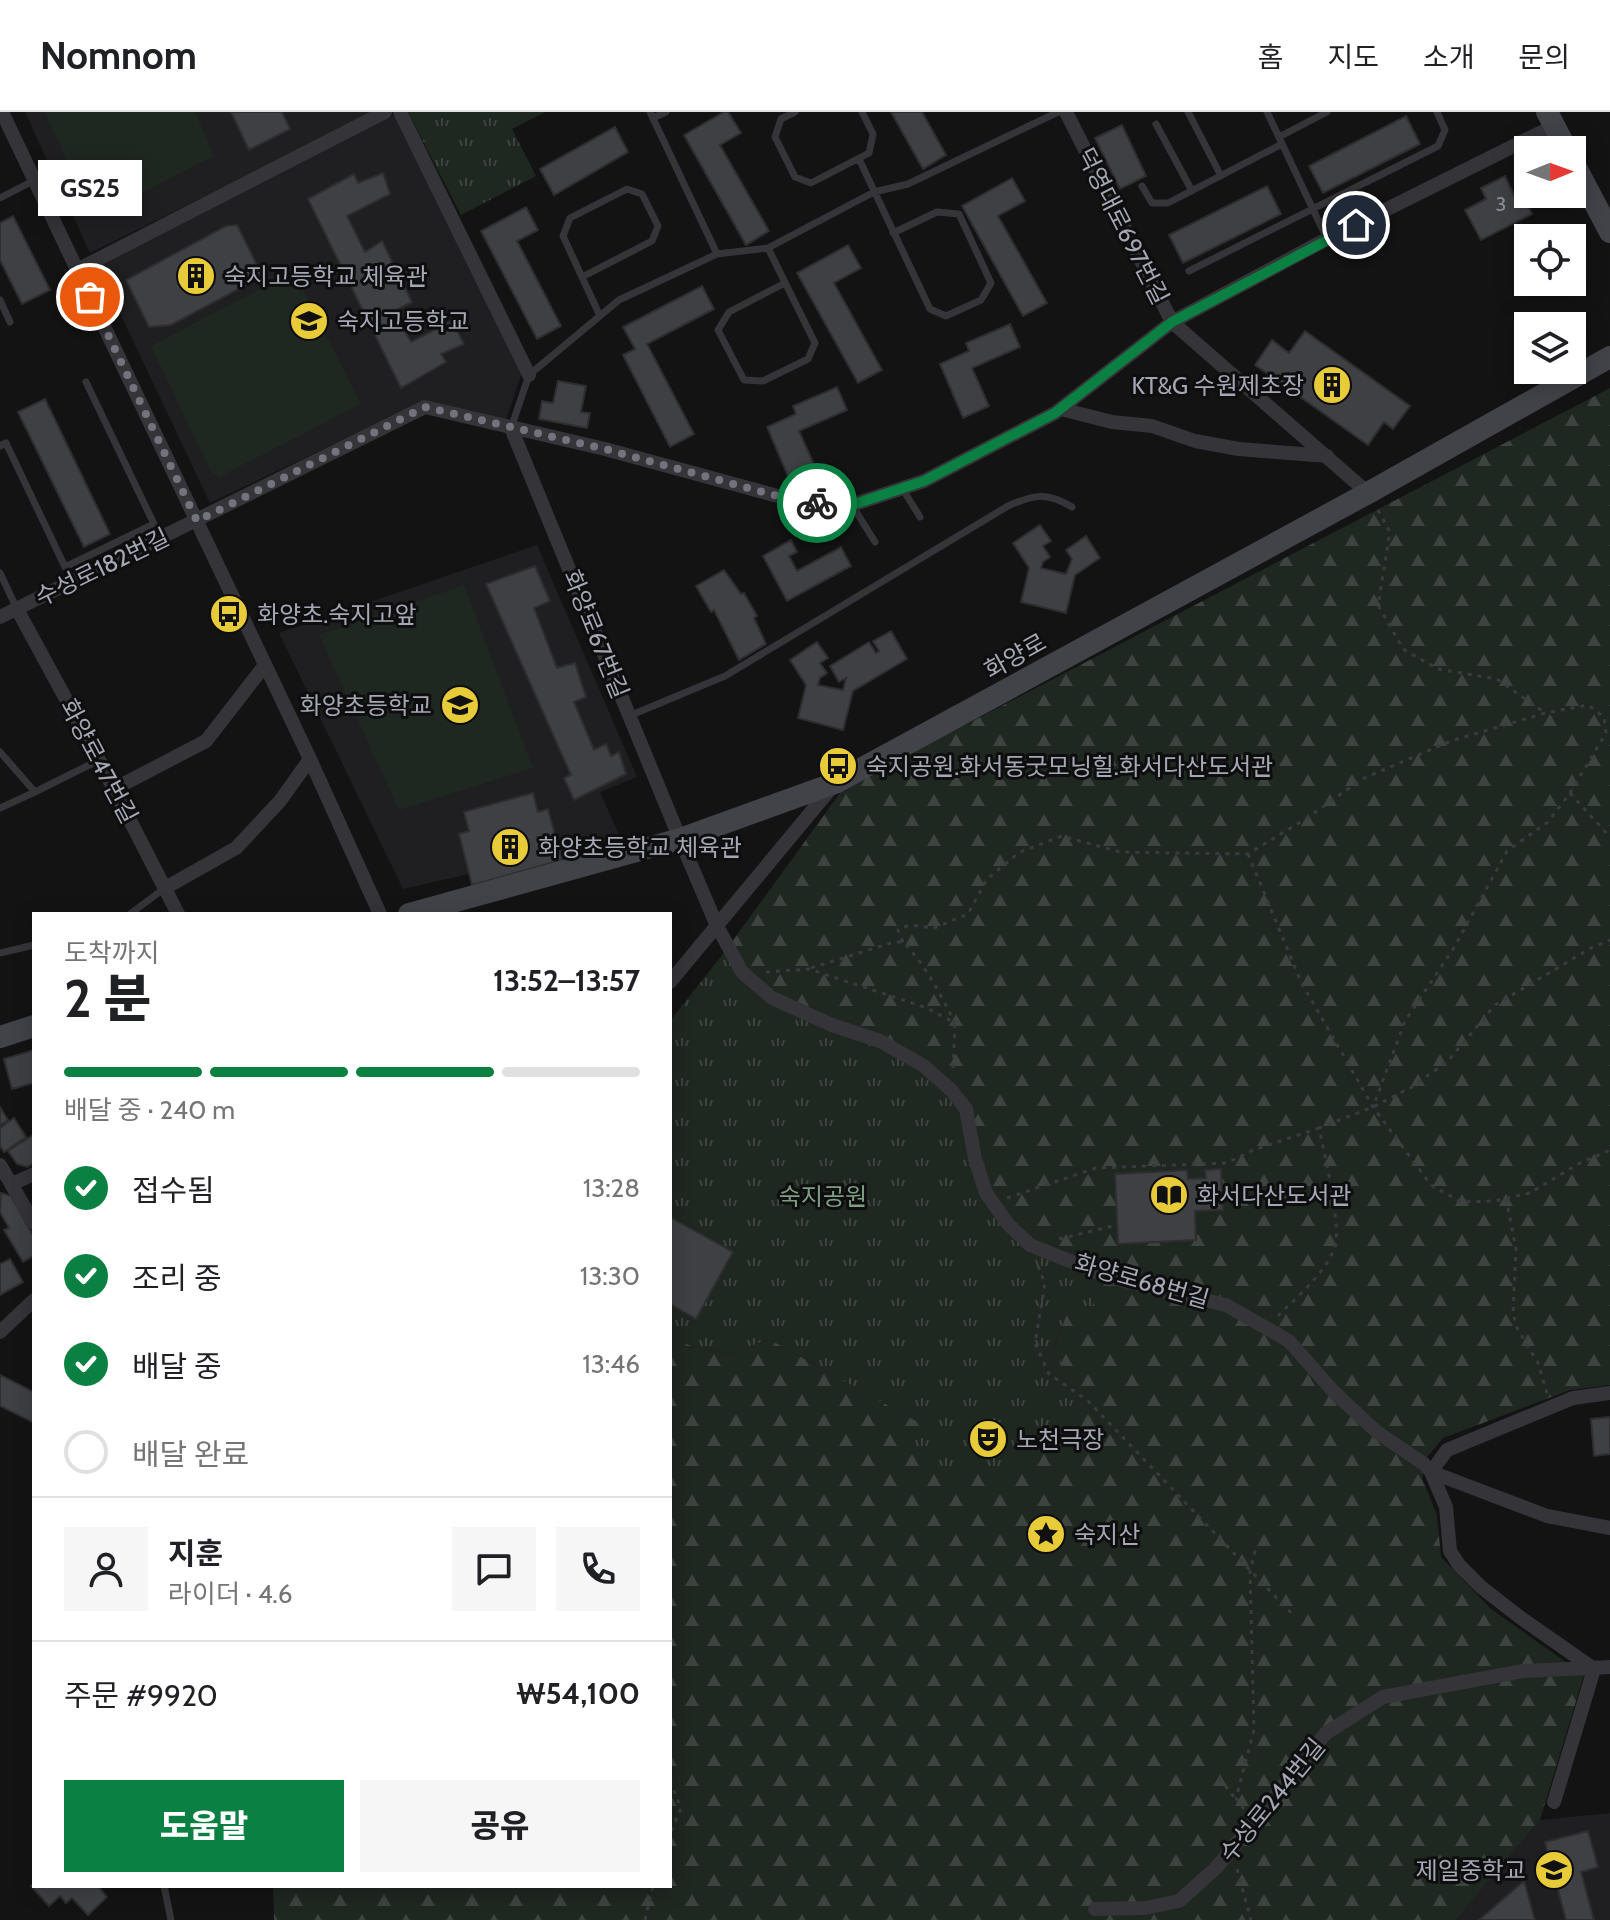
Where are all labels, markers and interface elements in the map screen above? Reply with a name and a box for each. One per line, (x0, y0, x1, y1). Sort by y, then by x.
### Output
text: Nomnom (40, 32, 197, 79)
text: 홈 (1258, 40, 1283, 74)
text: 지도 (1327, 40, 1379, 74)
text: 소개 (1423, 40, 1474, 74)
text: 문의 (1518, 40, 1570, 74)
north arrow (1514, 136, 1586, 208)
map controls (1514, 136, 1586, 384)
street label: 덕영대로697번길 (1071, 143, 1175, 309)
callout: GS25 (38, 161, 142, 217)
text: GS25 (60, 172, 120, 204)
pin (1322, 191, 1390, 259)
house number: 3 (1496, 192, 1506, 216)
icon: home (1334, 203, 1378, 247)
button: locate (1514, 224, 1586, 296)
building icon: 숙지고등학교 체육관 (175, 255, 217, 297)
place label: 숙지고등학교 체육관 (224, 262, 428, 291)
pin (56, 263, 124, 331)
icon: bag (68, 275, 112, 319)
school or university icon: 숙지고등학교 (288, 300, 330, 342)
place label: 숙지고등학교 (337, 307, 469, 336)
button: layers (1514, 312, 1586, 384)
building icon: KT&G 수원제초장 (1311, 364, 1353, 406)
place label: KT&G 수원제초장 (1131, 371, 1304, 400)
courier (777, 463, 857, 543)
icon: bike (795, 481, 839, 525)
street label: 수성로182번길 (30, 522, 174, 612)
street label: 화양로67번길 (557, 566, 635, 702)
bus stop icon: 화양초.숙지고앞 (208, 593, 250, 635)
place label: 화양초.숙지고앞 (257, 600, 417, 629)
street label: 화양로 (979, 627, 1051, 685)
school or university icon: 화양초등학교 (439, 684, 481, 726)
place label: 화양초등학교 (300, 691, 432, 720)
street label: 화양로47번길 (54, 694, 144, 828)
bus stop icon: 숙지공원.화서동굿모닝힐.화서다산도서관 (817, 745, 859, 787)
place label: 숙지공원.화서동굿모닝힐.화서다산도서관 (866, 752, 1273, 781)
building icon: 화양초등학교 체육관 (489, 826, 531, 868)
place label: 화양초등학교 체육관 (538, 833, 742, 862)
text: 도착까지 (64, 937, 160, 969)
text: 13:52–13:57 (493, 962, 640, 999)
text: 2 분 (64, 967, 151, 1030)
text: 배달 중 · 240 m (64, 1094, 235, 1126)
icon: check (64, 1166, 108, 1210)
text: 접수됨 (132, 1172, 215, 1209)
text: 13:28 (583, 1172, 640, 1204)
library icon: 화서다산도서관 (1148, 1174, 1190, 1216)
place label: 화서다산도서관 (1197, 1181, 1352, 1210)
park label: 숙지공원 (779, 1182, 867, 1211)
street label: 화양로68번길 (1071, 1248, 1213, 1314)
icon: check (64, 1254, 108, 1298)
text: 조리 중 (132, 1260, 222, 1297)
text: 13:30 (580, 1260, 640, 1292)
icon: check (64, 1342, 108, 1386)
text: 배달 중 (132, 1348, 222, 1385)
text: 13:46 (582, 1348, 640, 1380)
theatre icon: 노천극장 (967, 1418, 1009, 1460)
place label: 노천극장 (1016, 1425, 1104, 1454)
text: 배달 완료 (132, 1436, 249, 1473)
place icon: 숙지산 (1025, 1513, 1067, 1555)
place label: 숙지산 (1074, 1520, 1140, 1549)
button: person (64, 1527, 148, 1611)
button: chat (452, 1527, 536, 1611)
button: phone (556, 1527, 640, 1611)
text: 지훈 (168, 1535, 223, 1572)
text: 라이더 · 4.6 (168, 1578, 292, 1610)
text: ₩54,100 (516, 1675, 640, 1712)
text: 주문 #9920 (64, 1677, 218, 1714)
street label: 수성로244번길 (1213, 1732, 1331, 1868)
button: 도움말 (64, 1780, 344, 1872)
button: 공유 (360, 1780, 640, 1872)
school or university icon: 제일중학교 (1533, 1849, 1575, 1891)
place label: 제일중학교 (1416, 1856, 1526, 1885)

